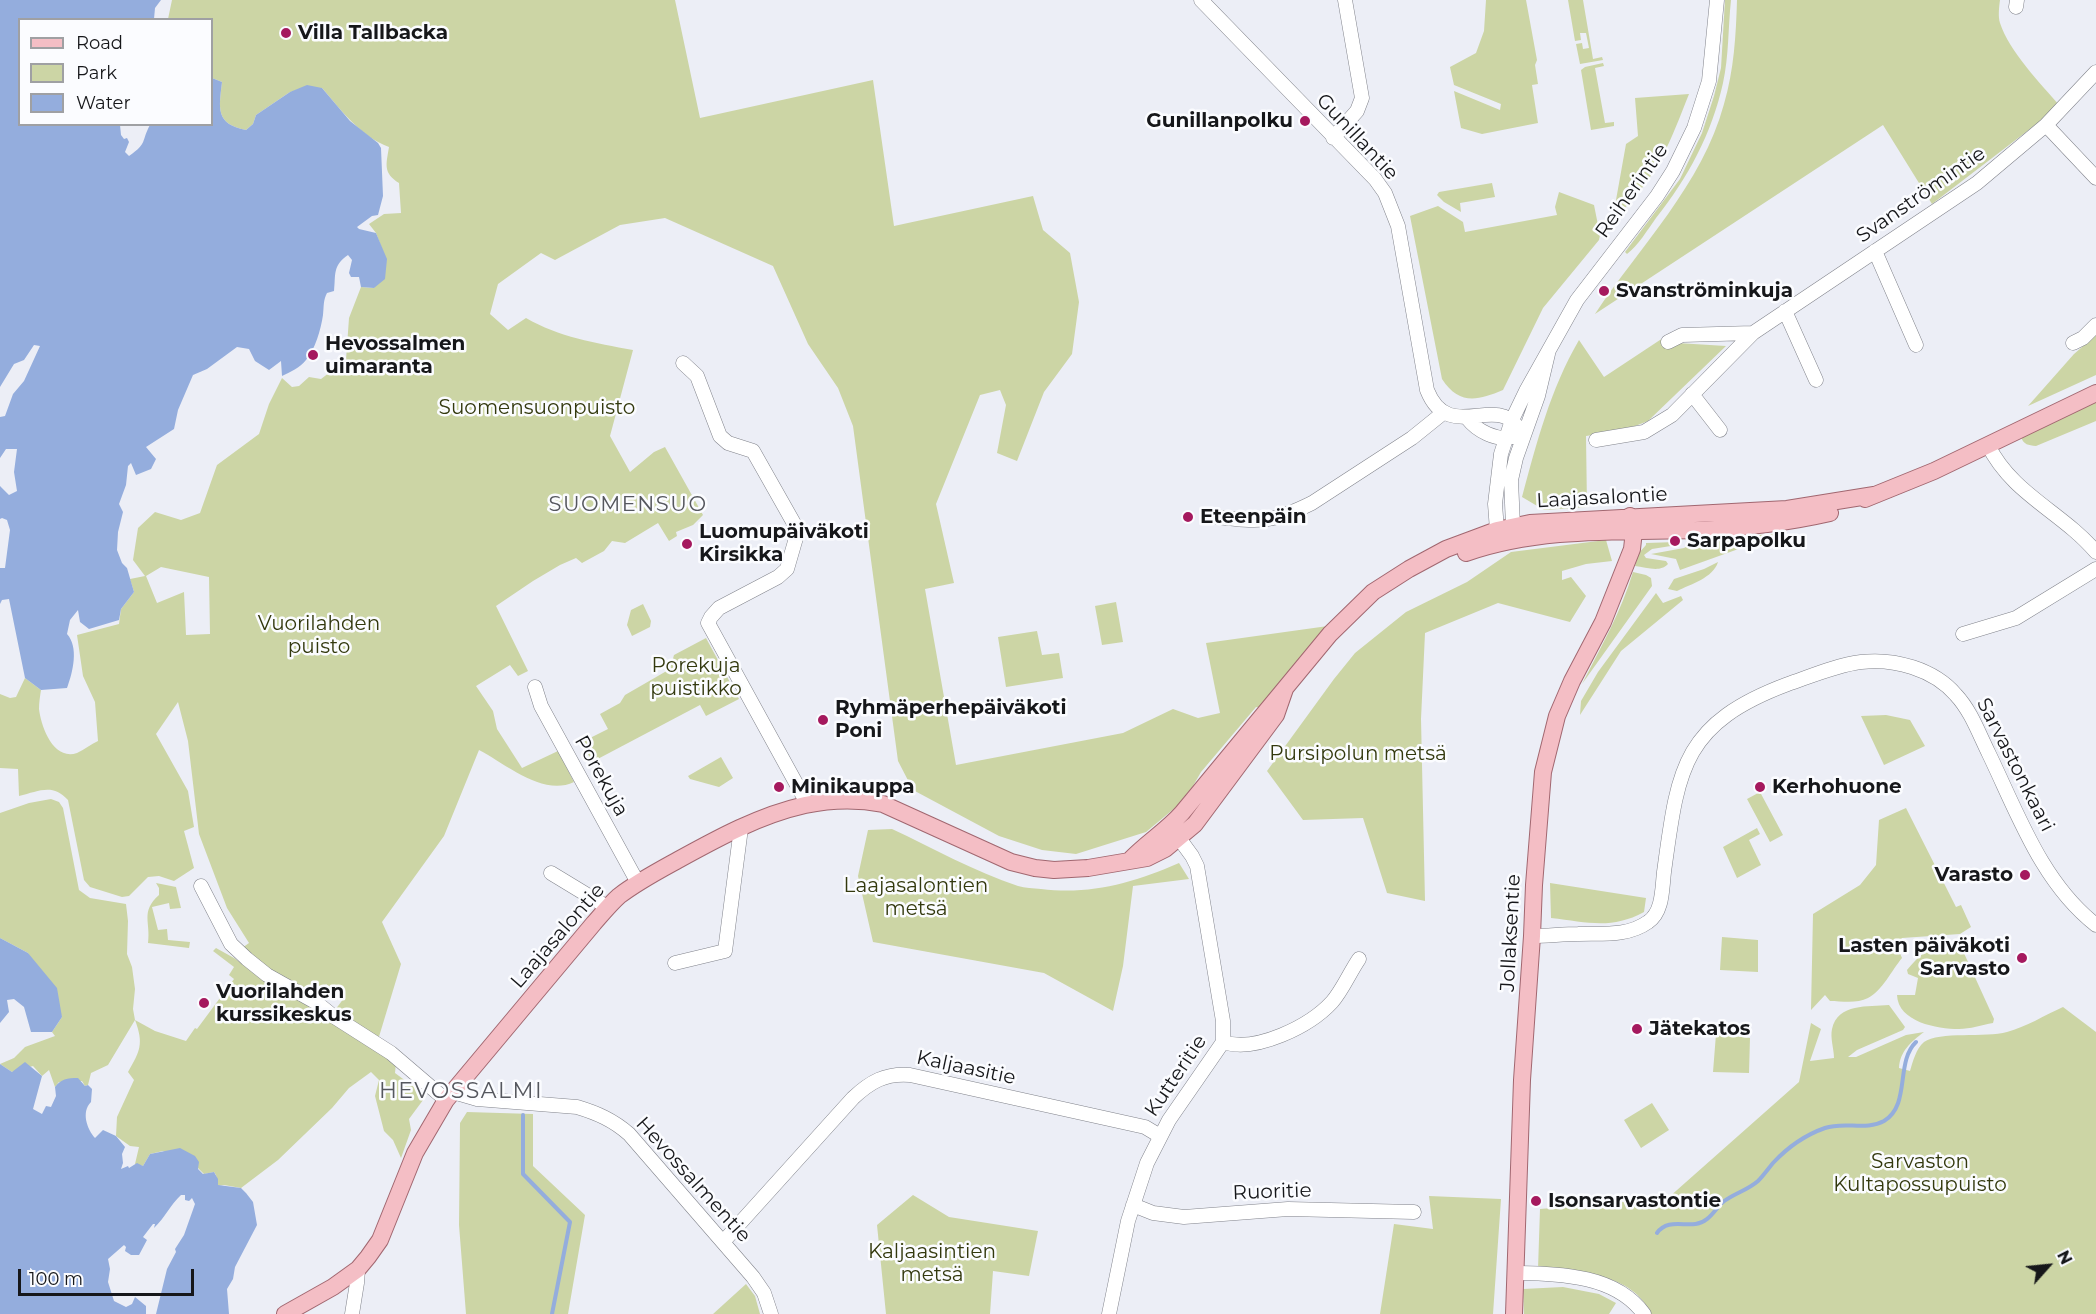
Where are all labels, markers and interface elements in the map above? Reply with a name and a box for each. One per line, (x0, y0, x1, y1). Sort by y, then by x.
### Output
legend (18, 18, 213, 126)
place label: Villa Tallbacka (298, 21, 448, 45)
marker: Villa Tallbacka (279, 26, 293, 40)
text: Road (76, 32, 123, 54)
text: Park (76, 62, 117, 84)
street label: Gunillantie (1311, 89, 1403, 185)
text: Water (76, 92, 131, 114)
place label: Gunillanpolku (1146, 109, 1293, 133)
marker: Gunillanpolku (1298, 114, 1312, 128)
street label: Reiherintie (1591, 139, 1673, 243)
street label: Svanströmintie (1852, 142, 1990, 248)
place label: Svanströminkuja (1616, 279, 1793, 303)
marker: Svanströminkuja (1597, 284, 1611, 298)
place label: Hevossalmen uimaranta (325, 332, 465, 379)
marker: Hevossalmen uimaranta (306, 348, 320, 362)
park label: Suomensuonpuisto (439, 396, 635, 420)
street label: Laajasalontie (1536, 483, 1668, 513)
district label: SUOMENSUO (548, 492, 708, 518)
place label: Eteenpäin (1200, 505, 1307, 529)
marker: Eteenpäin (1181, 510, 1195, 524)
place label: Luomupäiväkoti Kirsikka (699, 520, 869, 567)
place label: Sarpapolku (1687, 529, 1806, 553)
marker: Sarpapolku (1668, 534, 1682, 548)
marker: Luomupäiväkoti Kirsikka (680, 537, 694, 551)
park label: Vuorilahden puisto (258, 612, 380, 659)
park label: Porekuja puistikko (650, 654, 742, 701)
street label: Sarvastonkaari (1971, 694, 2059, 836)
place label: Ryhmäperhepäiväkoti Poni (835, 696, 1067, 743)
marker: Ryhmäperhepäiväkoti Poni (816, 713, 830, 727)
street label: Porekuja (569, 731, 633, 821)
park label: Pursipolun metsä (1269, 742, 1447, 766)
place label: Minikauppa (791, 775, 915, 799)
place label: Kerhohuone (1772, 775, 1902, 799)
marker: Minikauppa (772, 780, 786, 794)
marker: Kerhohuone (1753, 780, 1767, 794)
place label: Varasto (1935, 863, 2013, 887)
marker: Varasto (2018, 868, 2032, 882)
park label: Laajasalontien metsä (844, 874, 988, 921)
street label: Jollaksentie (1496, 874, 1526, 992)
street label: Laajasalontie (506, 879, 610, 993)
place label: Lasten päiväkoti Sarvasto (1838, 934, 2010, 981)
marker: Lasten päiväkoti Sarvasto (2015, 951, 2029, 965)
place label: Vuorilahden kurssikeskus (216, 980, 351, 1027)
marker: Vuorilahden kurssikeskus (197, 996, 211, 1010)
place label: Jätekatos (1649, 1017, 1750, 1041)
marker: Jätekatos (1630, 1022, 1644, 1036)
street label: Kutteritie (1140, 1030, 1212, 1122)
street label: Kaljaasitie (914, 1046, 1018, 1090)
district label: HEVOSSALMI (379, 1079, 543, 1105)
street label: Hevossalmentie (630, 1112, 756, 1248)
park label: Sarvaston Kultapossupuisto (1833, 1150, 2007, 1197)
street label: Ruoritie (1232, 1179, 1312, 1205)
place label: Isonsarvastontie (1548, 1189, 1721, 1213)
marker: Isonsarvastontie (1529, 1194, 1543, 1208)
north arrow (2018, 1236, 2078, 1296)
park label: Kaljaasintien metsä (868, 1240, 996, 1287)
text: N (2053, 1248, 2076, 1268)
scale bar (21, 1257, 196, 1295)
text: 100 m (29, 1268, 83, 1290)

